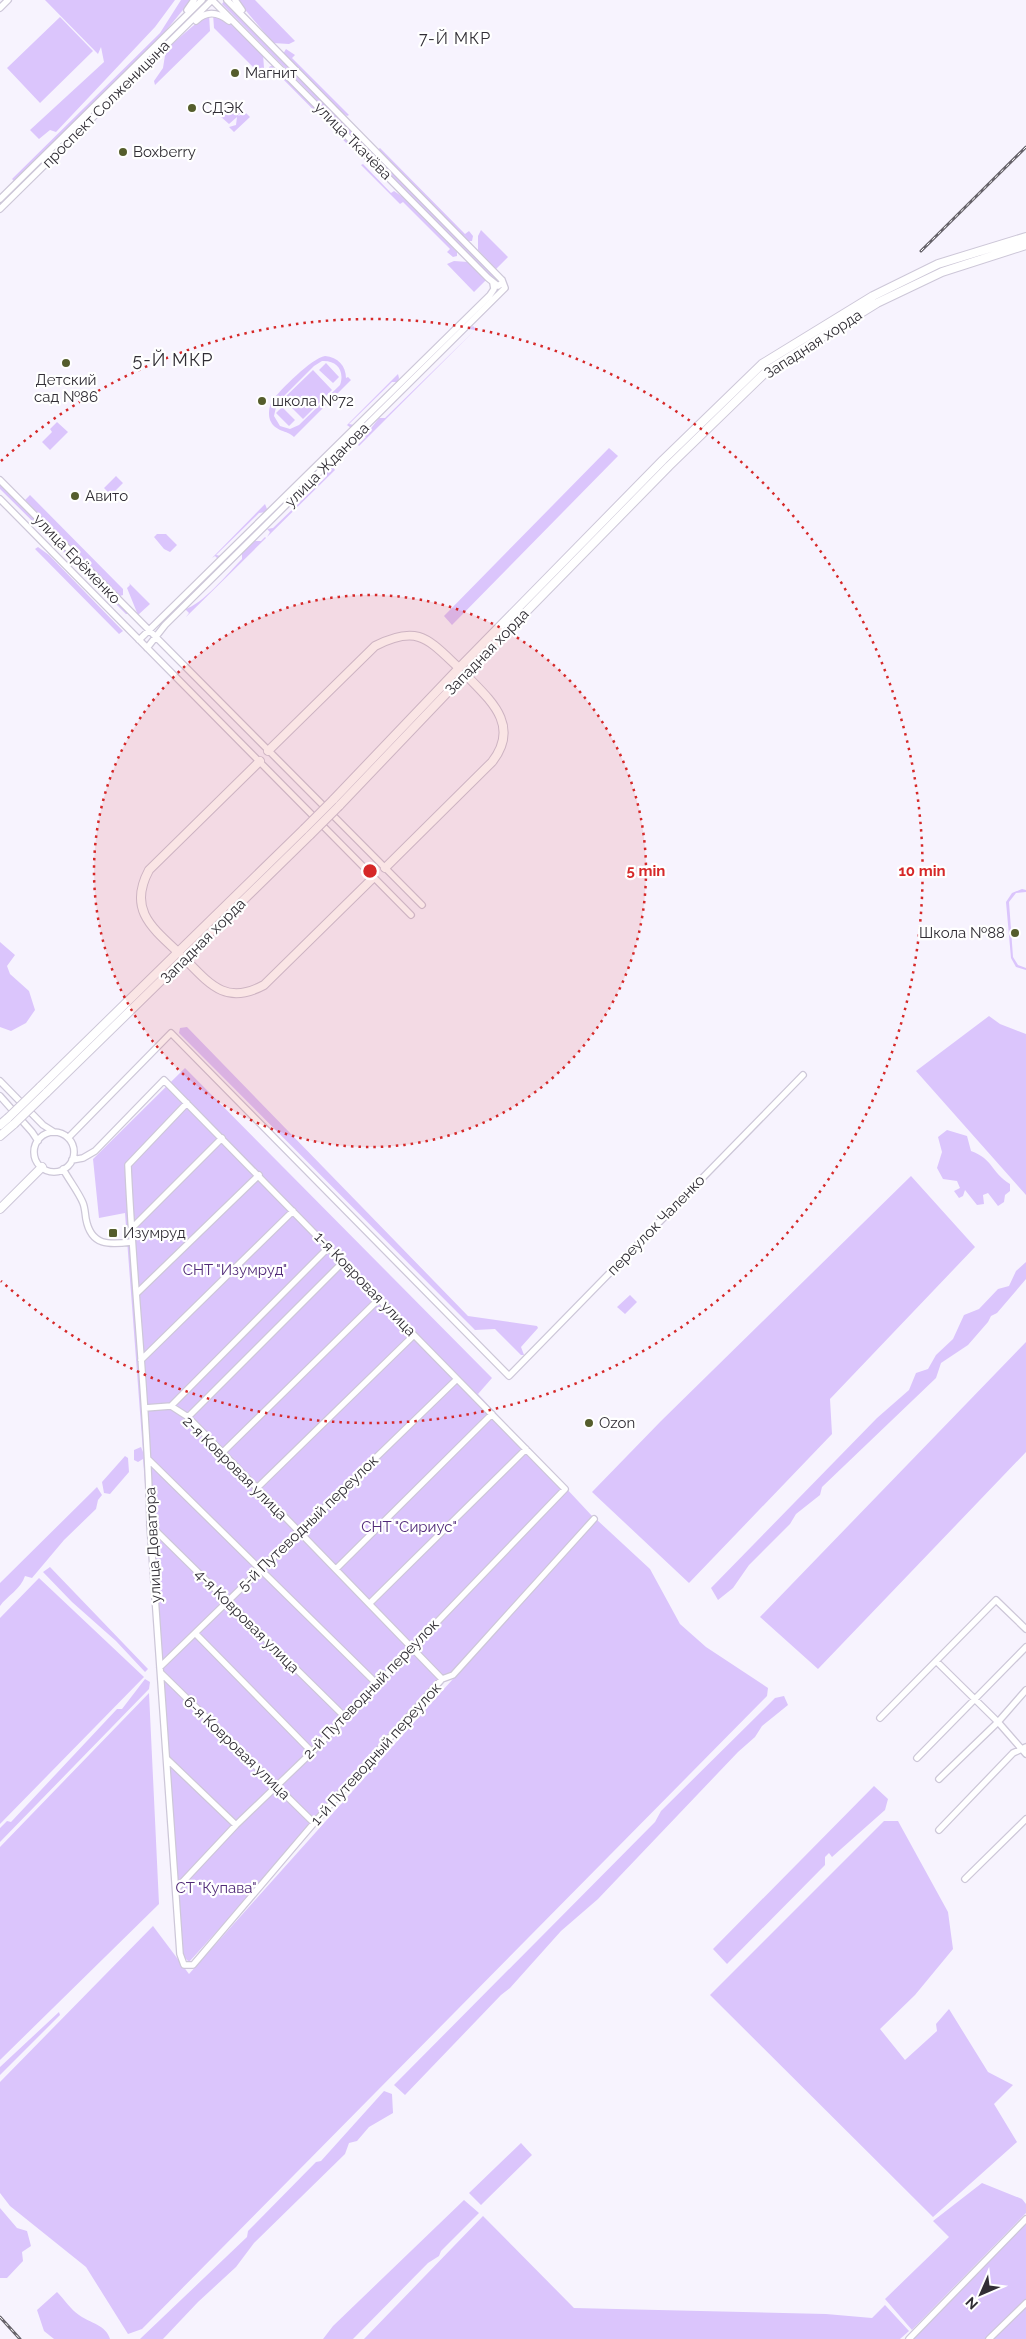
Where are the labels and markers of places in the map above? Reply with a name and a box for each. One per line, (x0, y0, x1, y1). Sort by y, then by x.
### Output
place label: Магнит (245, 64, 297, 82)
marker: Магнит (229, 67, 241, 79)
place label: СДЭК (202, 99, 244, 117)
marker: СДЭК (186, 102, 198, 114)
place label: Boxberry (133, 143, 196, 161)
marker: Boxberry (117, 146, 129, 158)
marker: Детский сад №86 (60, 357, 72, 369)
place label: Детский сад №86 (34, 371, 98, 406)
place label: школа №72 (272, 392, 354, 410)
marker: школа №72 (256, 395, 268, 407)
place label: Авито (85, 487, 128, 505)
marker: Авито (69, 490, 81, 502)
centre of rings (361, 862, 379, 880)
place label: Школа №88 (919, 924, 1005, 942)
marker: Школа №88 (1009, 927, 1021, 939)
place label: Изумруд (123, 1224, 186, 1242)
marker: Изумруд (107, 1227, 119, 1239)
place label: Ozon (599, 1414, 635, 1432)
marker: Ozon (583, 1417, 595, 1429)

